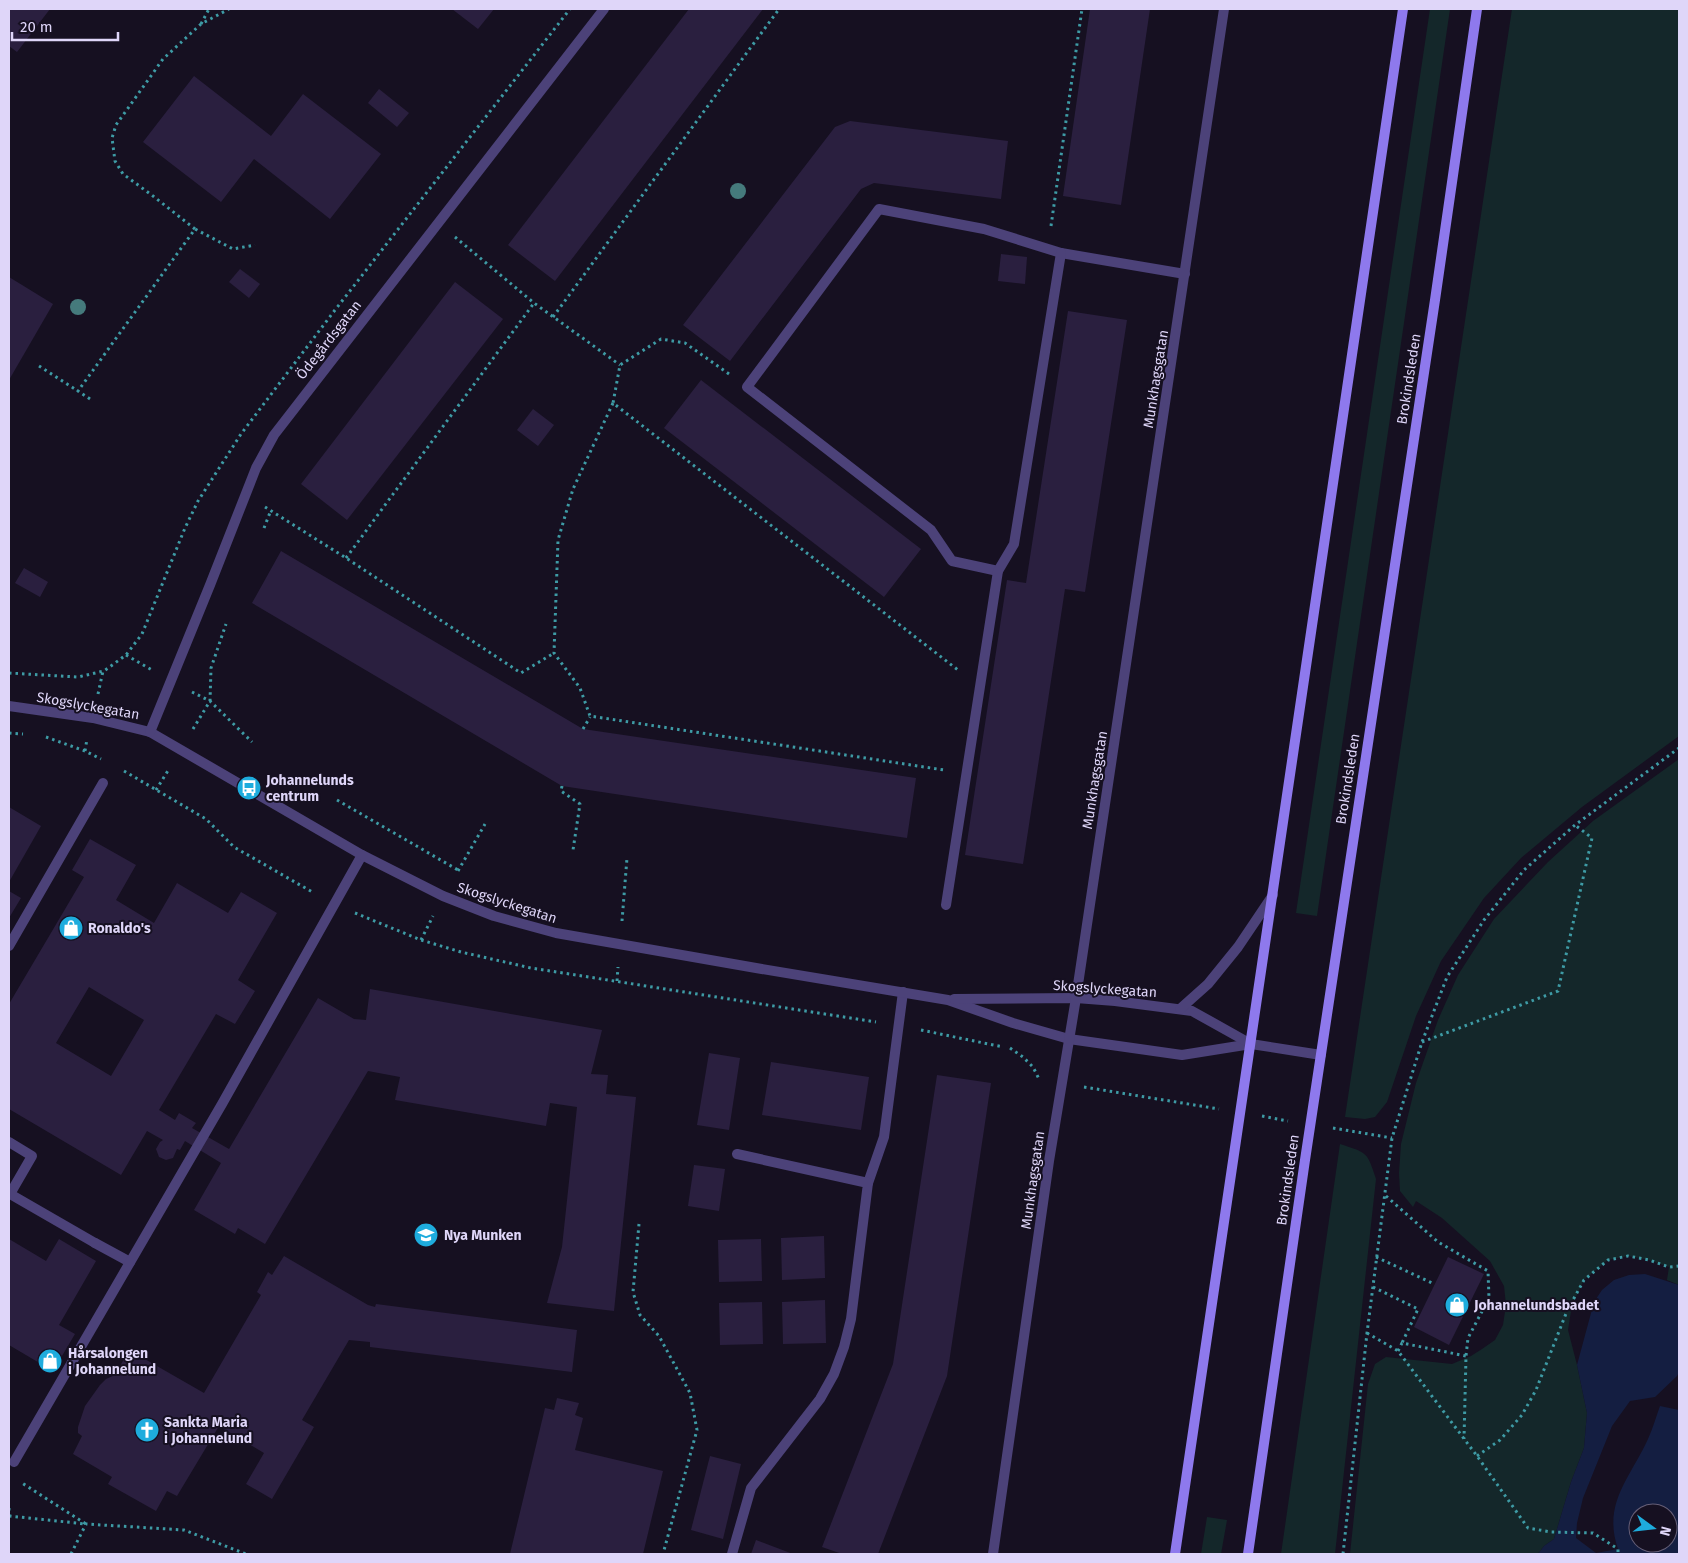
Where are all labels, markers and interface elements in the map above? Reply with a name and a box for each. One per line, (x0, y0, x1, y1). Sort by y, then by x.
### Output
scale bar (12, 10, 119, 42)
text: 20 m (20, 18, 53, 36)
street label: Ödegårdsgatan (292, 296, 365, 383)
street label: Munkhagsgatan (1140, 329, 1172, 429)
street label: Brokindsleden (1393, 332, 1425, 426)
street label: Skogslyckegatan (35, 689, 141, 723)
street label: Munkhagsgatan (1079, 730, 1111, 830)
street label: Brokindsleden (1332, 732, 1364, 826)
place label: Johannelunds centrum (265, 772, 354, 805)
bus stop icon: Johannelunds centrum (236, 775, 262, 801)
street label: Skogslyckegatan (455, 879, 559, 927)
shop icon: Ronaldo's (58, 915, 84, 941)
place label: Ronaldo's (88, 920, 151, 937)
street label: Skogslyckegatan (1052, 977, 1158, 1001)
street label: Munkhagsgatan (1018, 1130, 1048, 1230)
street label: Brokindsleden (1273, 1133, 1303, 1227)
school or university icon: Nya Munken (413, 1222, 439, 1248)
place label: Nya Munken (444, 1227, 522, 1244)
shop icon: Johannelundsbadet (1444, 1292, 1470, 1318)
place label: Johannelundsbadet (1473, 1297, 1600, 1314)
place label: Hårsalongen i Johannelund (68, 1345, 156, 1378)
shop icon: Hårsalongen i Johannelund (37, 1348, 63, 1374)
place label: Sankta Maria i Johannelund (164, 1414, 252, 1447)
church icon: Sankta Maria i Johannelund (134, 1417, 160, 1443)
north arrow (1628, 1503, 1678, 1553)
text: N (1656, 1525, 1674, 1538)

